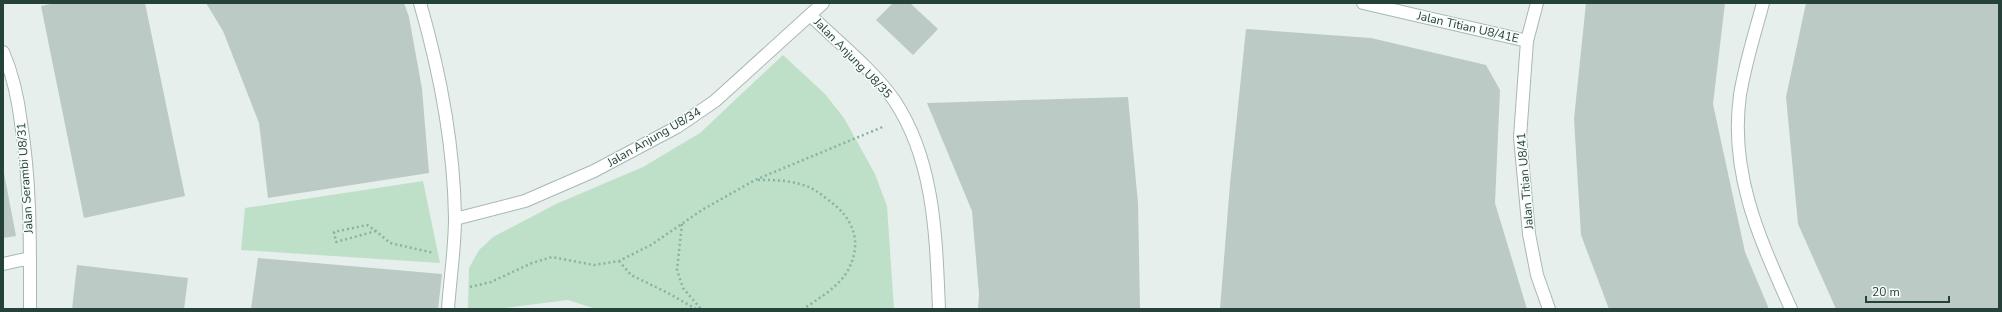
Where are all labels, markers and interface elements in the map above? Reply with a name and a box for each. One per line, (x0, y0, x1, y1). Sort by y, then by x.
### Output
street label: Jalan Titian U8/41E (1415, 7, 1520, 46)
street label: Jalan Anjung U8/35 (810, 14, 896, 102)
street label: Jalan Anjung U8/34 (603, 104, 704, 171)
street label: Jalan Serambi U8/31 (13, 122, 37, 235)
street label: Jalan Titian U8/41 (1513, 132, 1537, 231)
scale bar (1866, 278, 1949, 304)
text: 20 m (1872, 284, 1900, 300)

